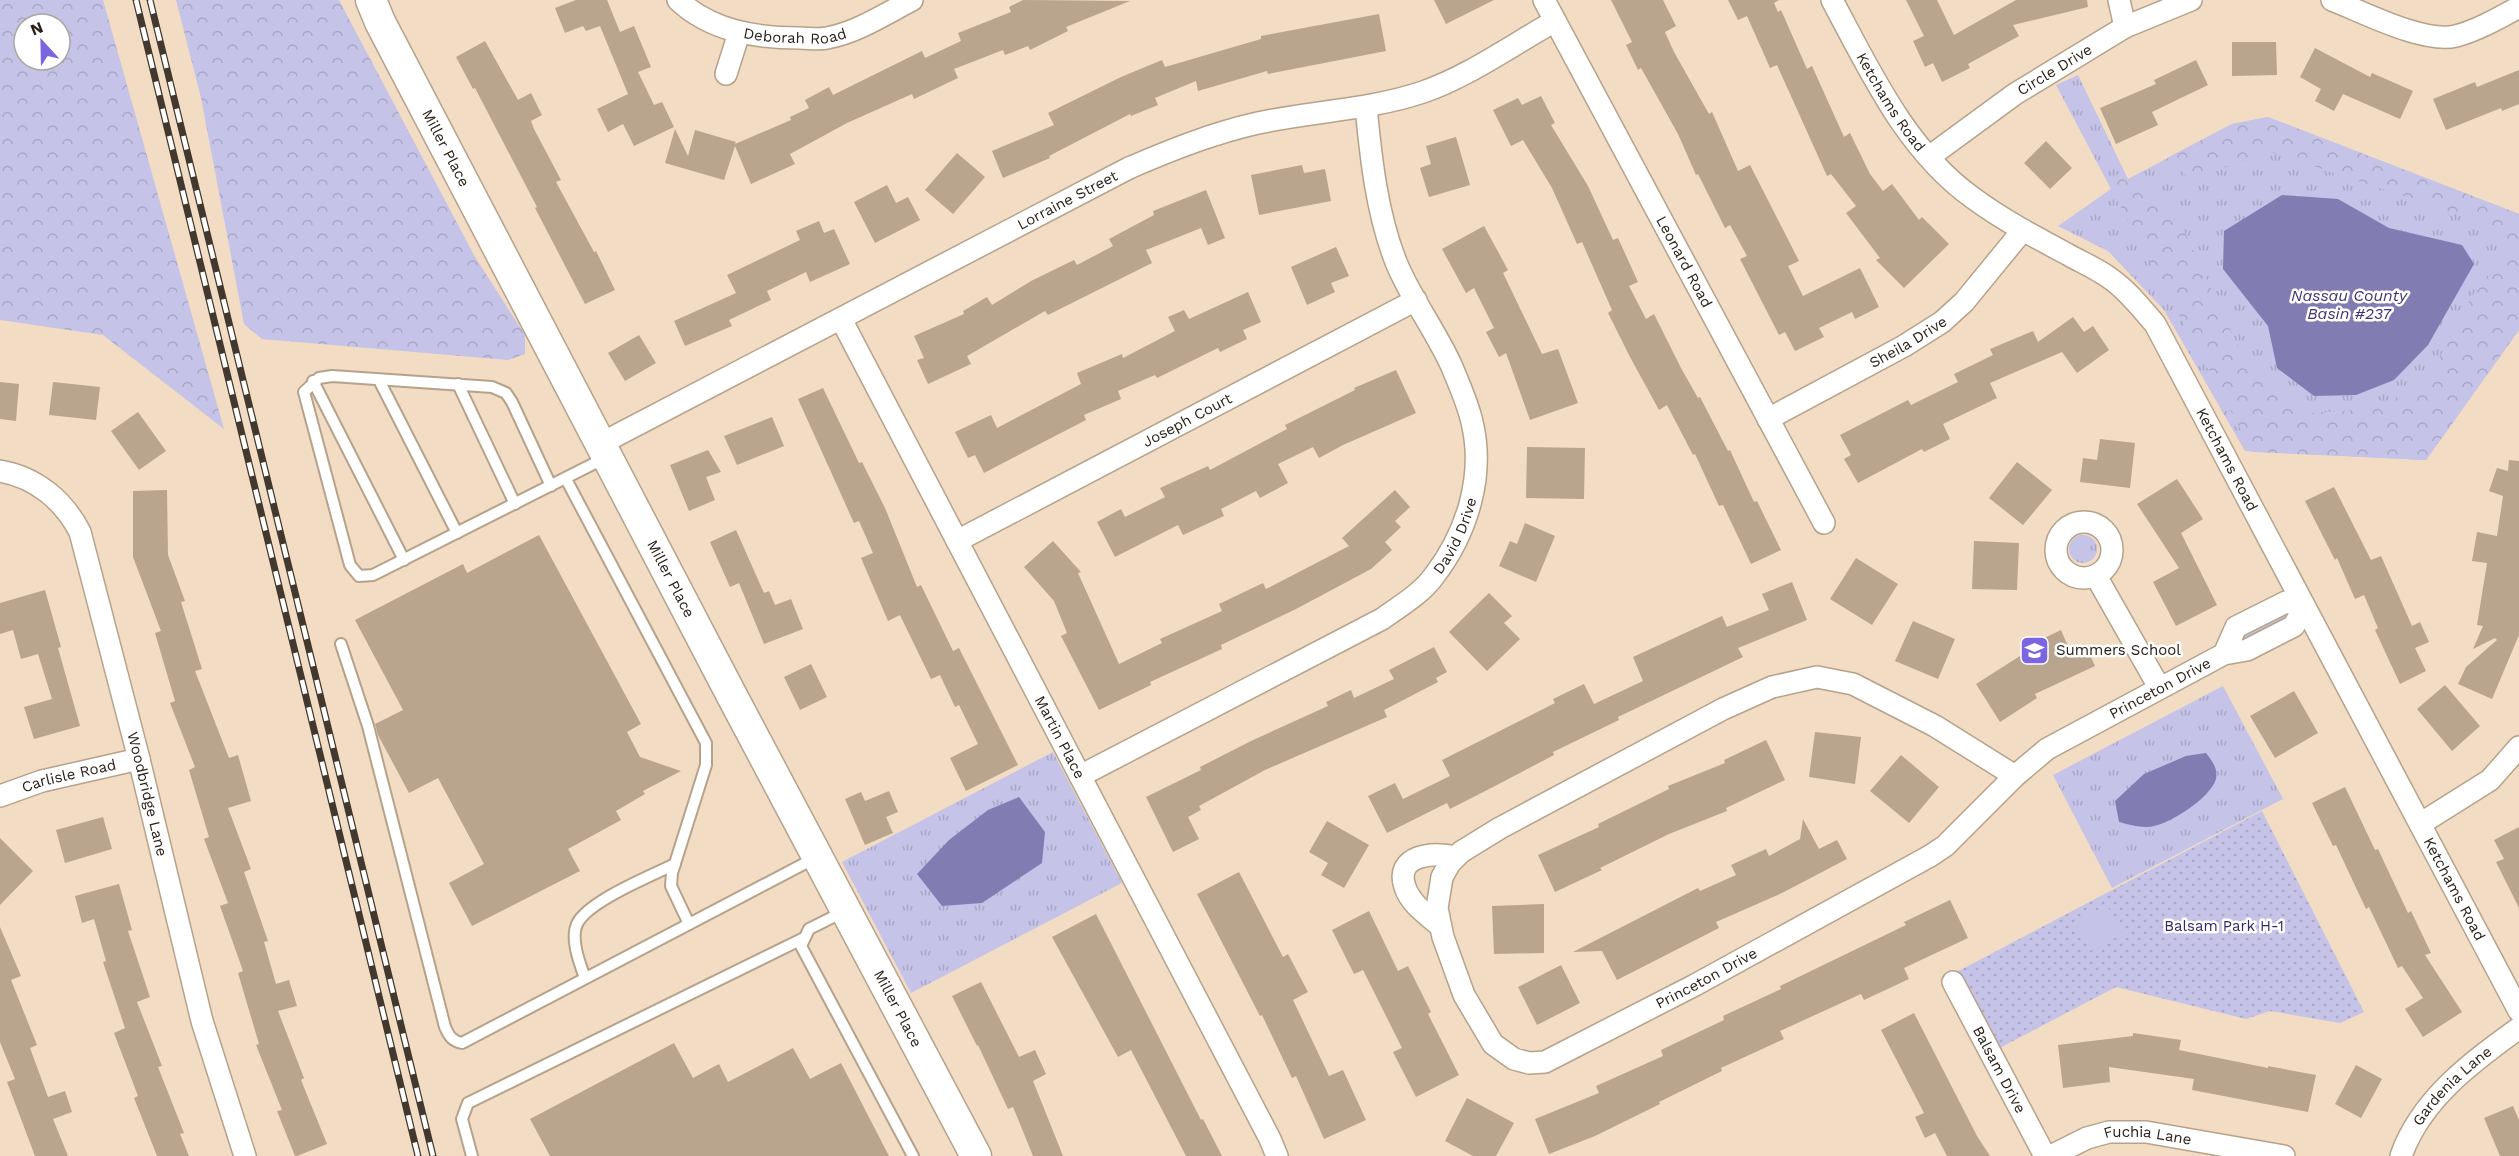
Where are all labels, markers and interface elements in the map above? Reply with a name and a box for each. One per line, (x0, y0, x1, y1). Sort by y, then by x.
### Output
north arrow (12, 12, 72, 72)
text: N (28, 18, 46, 40)
street label: Deborah Road (742, 24, 849, 48)
street label: Circle Drive (2014, 40, 2095, 99)
street label: Ketchams Road (1853, 50, 1929, 155)
street label: Miller Place (418, 106, 473, 190)
street label: Lorraine Street (1014, 166, 1121, 234)
street label: Leonard Road (1652, 213, 1716, 311)
water label: Nassau County Basin #237 (2291, 286, 2408, 323)
street label: Sheila Drive (1866, 312, 1950, 372)
street label: Joseph Court (1139, 389, 1236, 451)
street label: Ketchams Road (2192, 405, 2261, 514)
street label: David Drive (1429, 496, 1480, 578)
street label: Miller Place (643, 537, 698, 621)
school or university icon: Summers School (2019, 634, 2051, 666)
place label: Summers School (2056, 641, 2181, 659)
street label: Princeton Drive (2106, 654, 2214, 723)
street label: Martin Place (1031, 693, 1089, 782)
street label: Woodbridge Lane (123, 730, 171, 858)
street label: Carlisle Road (19, 755, 118, 796)
street label: Ketchams Road (2420, 834, 2489, 944)
park label: Balsam Park H-1 (2164, 917, 2284, 935)
street label: Princeton Drive (1653, 944, 1760, 1013)
street label: Miller Place (870, 967, 926, 1050)
street label: Balsam Drive (1969, 1023, 2030, 1116)
street label: Gardenia Lane (2409, 1042, 2495, 1129)
street label: Fuchia Lane (2102, 1122, 2193, 1149)

